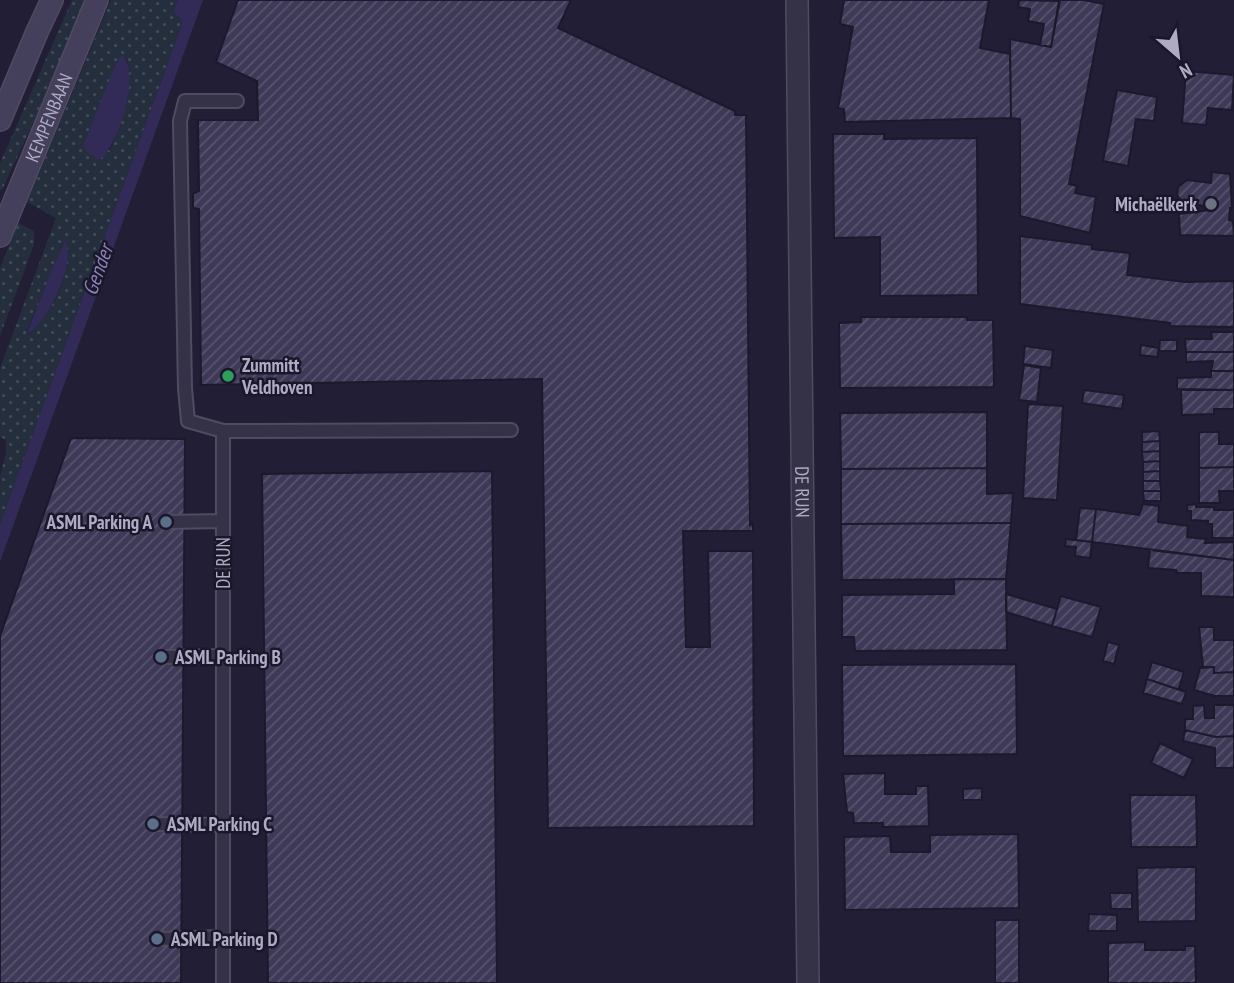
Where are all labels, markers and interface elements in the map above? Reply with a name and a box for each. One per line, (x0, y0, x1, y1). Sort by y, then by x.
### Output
north arrow (1143, 21, 1213, 91)
text: N (1176, 58, 1196, 84)
street label: KEMPENBAAN (20, 70, 78, 166)
place label: Michaëlkerk (1115, 192, 1197, 216)
marker: Michaëlkerk (1203, 196, 1219, 212)
water label: Gender (76, 238, 120, 299)
place label: Zummitt Veldhoven (241, 353, 313, 399)
marker: Zummitt Veldhoven (220, 368, 236, 384)
street label: DE RUN (790, 466, 815, 518)
place label: ASML Parking A (46, 510, 152, 534)
marker: ASML Parking A (158, 514, 174, 530)
street label: DE RUN (211, 537, 235, 589)
place label: ASML Parking B (174, 645, 281, 669)
marker: ASML Parking B (153, 649, 169, 665)
place label: ASML Parking C (166, 812, 272, 836)
marker: ASML Parking C (145, 816, 161, 832)
place label: ASML Parking D (170, 927, 278, 951)
marker: ASML Parking D (149, 931, 165, 947)

